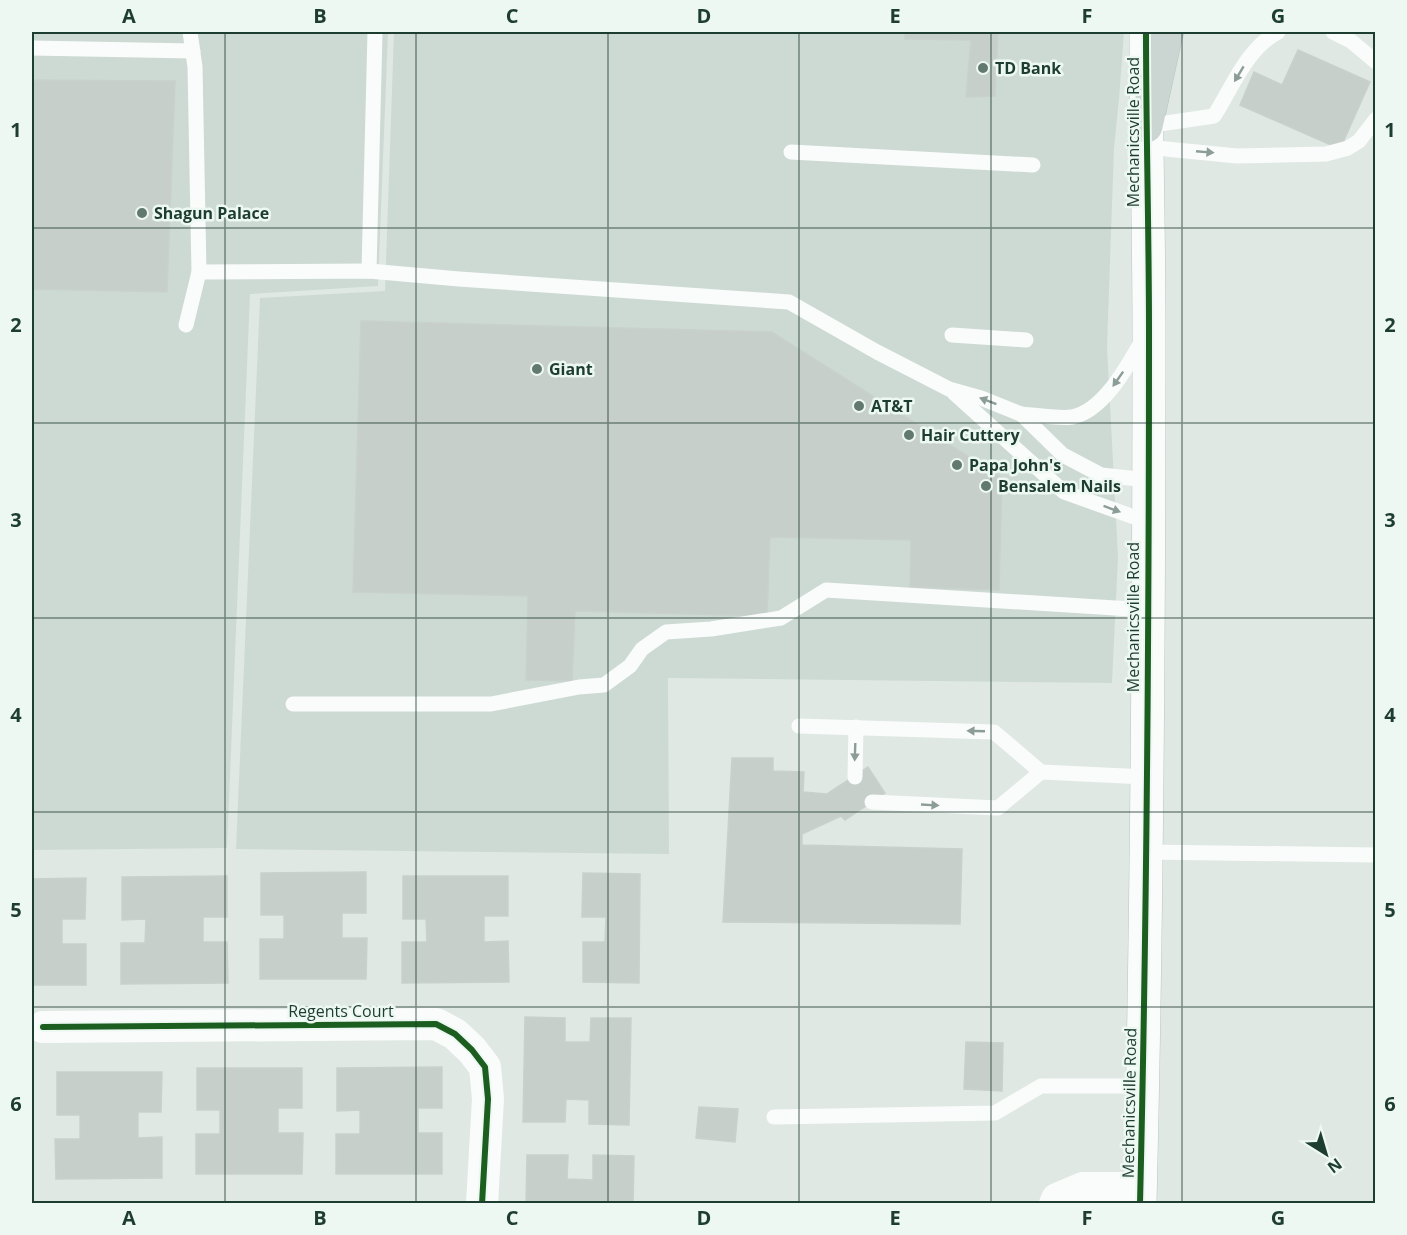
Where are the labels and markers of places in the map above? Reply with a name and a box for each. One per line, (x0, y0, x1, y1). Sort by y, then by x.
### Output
place label: TD Bank (995, 57, 1061, 79)
marker: TD Bank (976, 61, 990, 75)
place label: Shagun Palace (154, 202, 269, 224)
marker: Shagun Palace (135, 206, 149, 220)
place label: Giant (549, 358, 593, 380)
marker: Giant (530, 362, 544, 376)
place label: AT&T (871, 395, 913, 417)
marker: AT&T (852, 399, 866, 413)
place label: Hair Cuttery (921, 424, 1021, 446)
marker: Hair Cuttery (902, 428, 916, 442)
place label: Papa John's (969, 454, 1061, 476)
marker: Papa John's (950, 458, 964, 472)
place label: Bensalem Nails (998, 475, 1121, 497)
marker: Bensalem Nails (979, 479, 993, 493)

